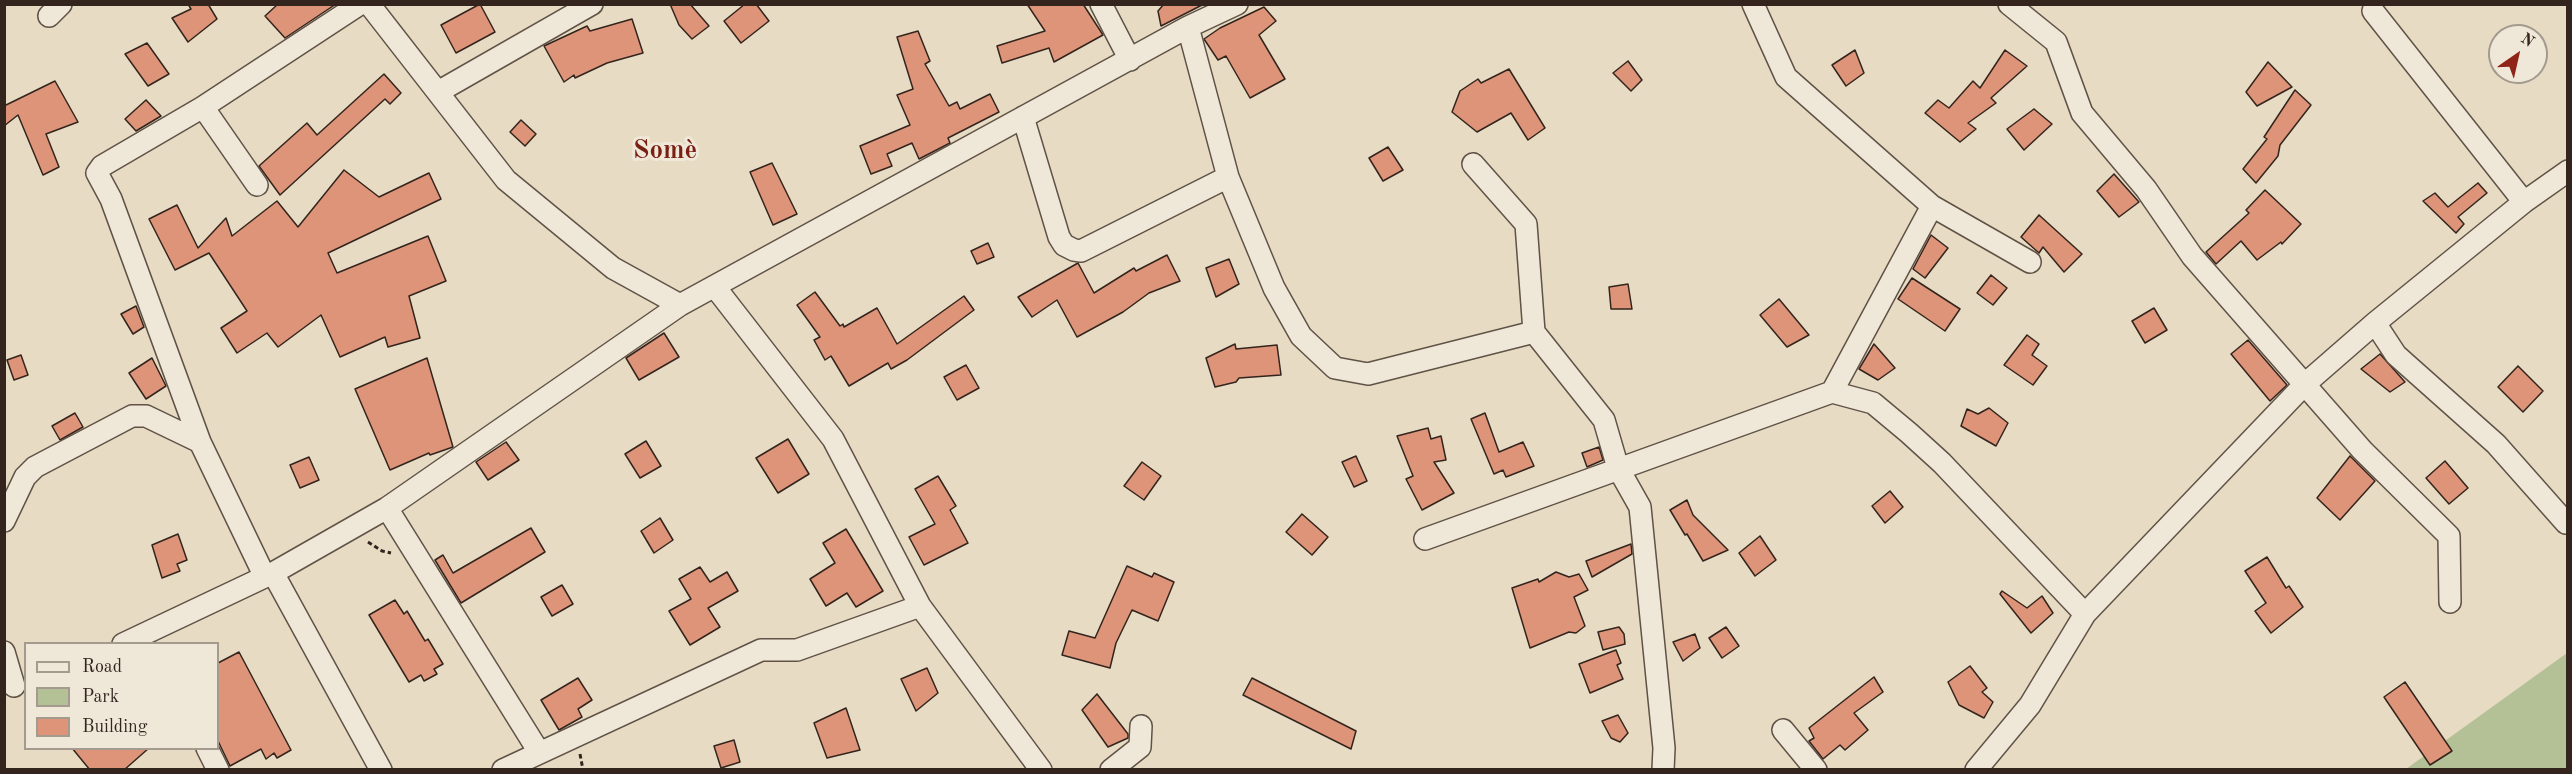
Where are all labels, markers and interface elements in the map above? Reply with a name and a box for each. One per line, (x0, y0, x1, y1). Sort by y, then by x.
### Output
north arrow (2488, 24, 2548, 84)
text: N (2517, 31, 2536, 51)
district label: Somè (633, 135, 697, 167)
legend (24, 642, 219, 750)
text: Road (82, 658, 122, 676)
text: Park (82, 688, 119, 706)
text: Building (82, 718, 147, 736)

